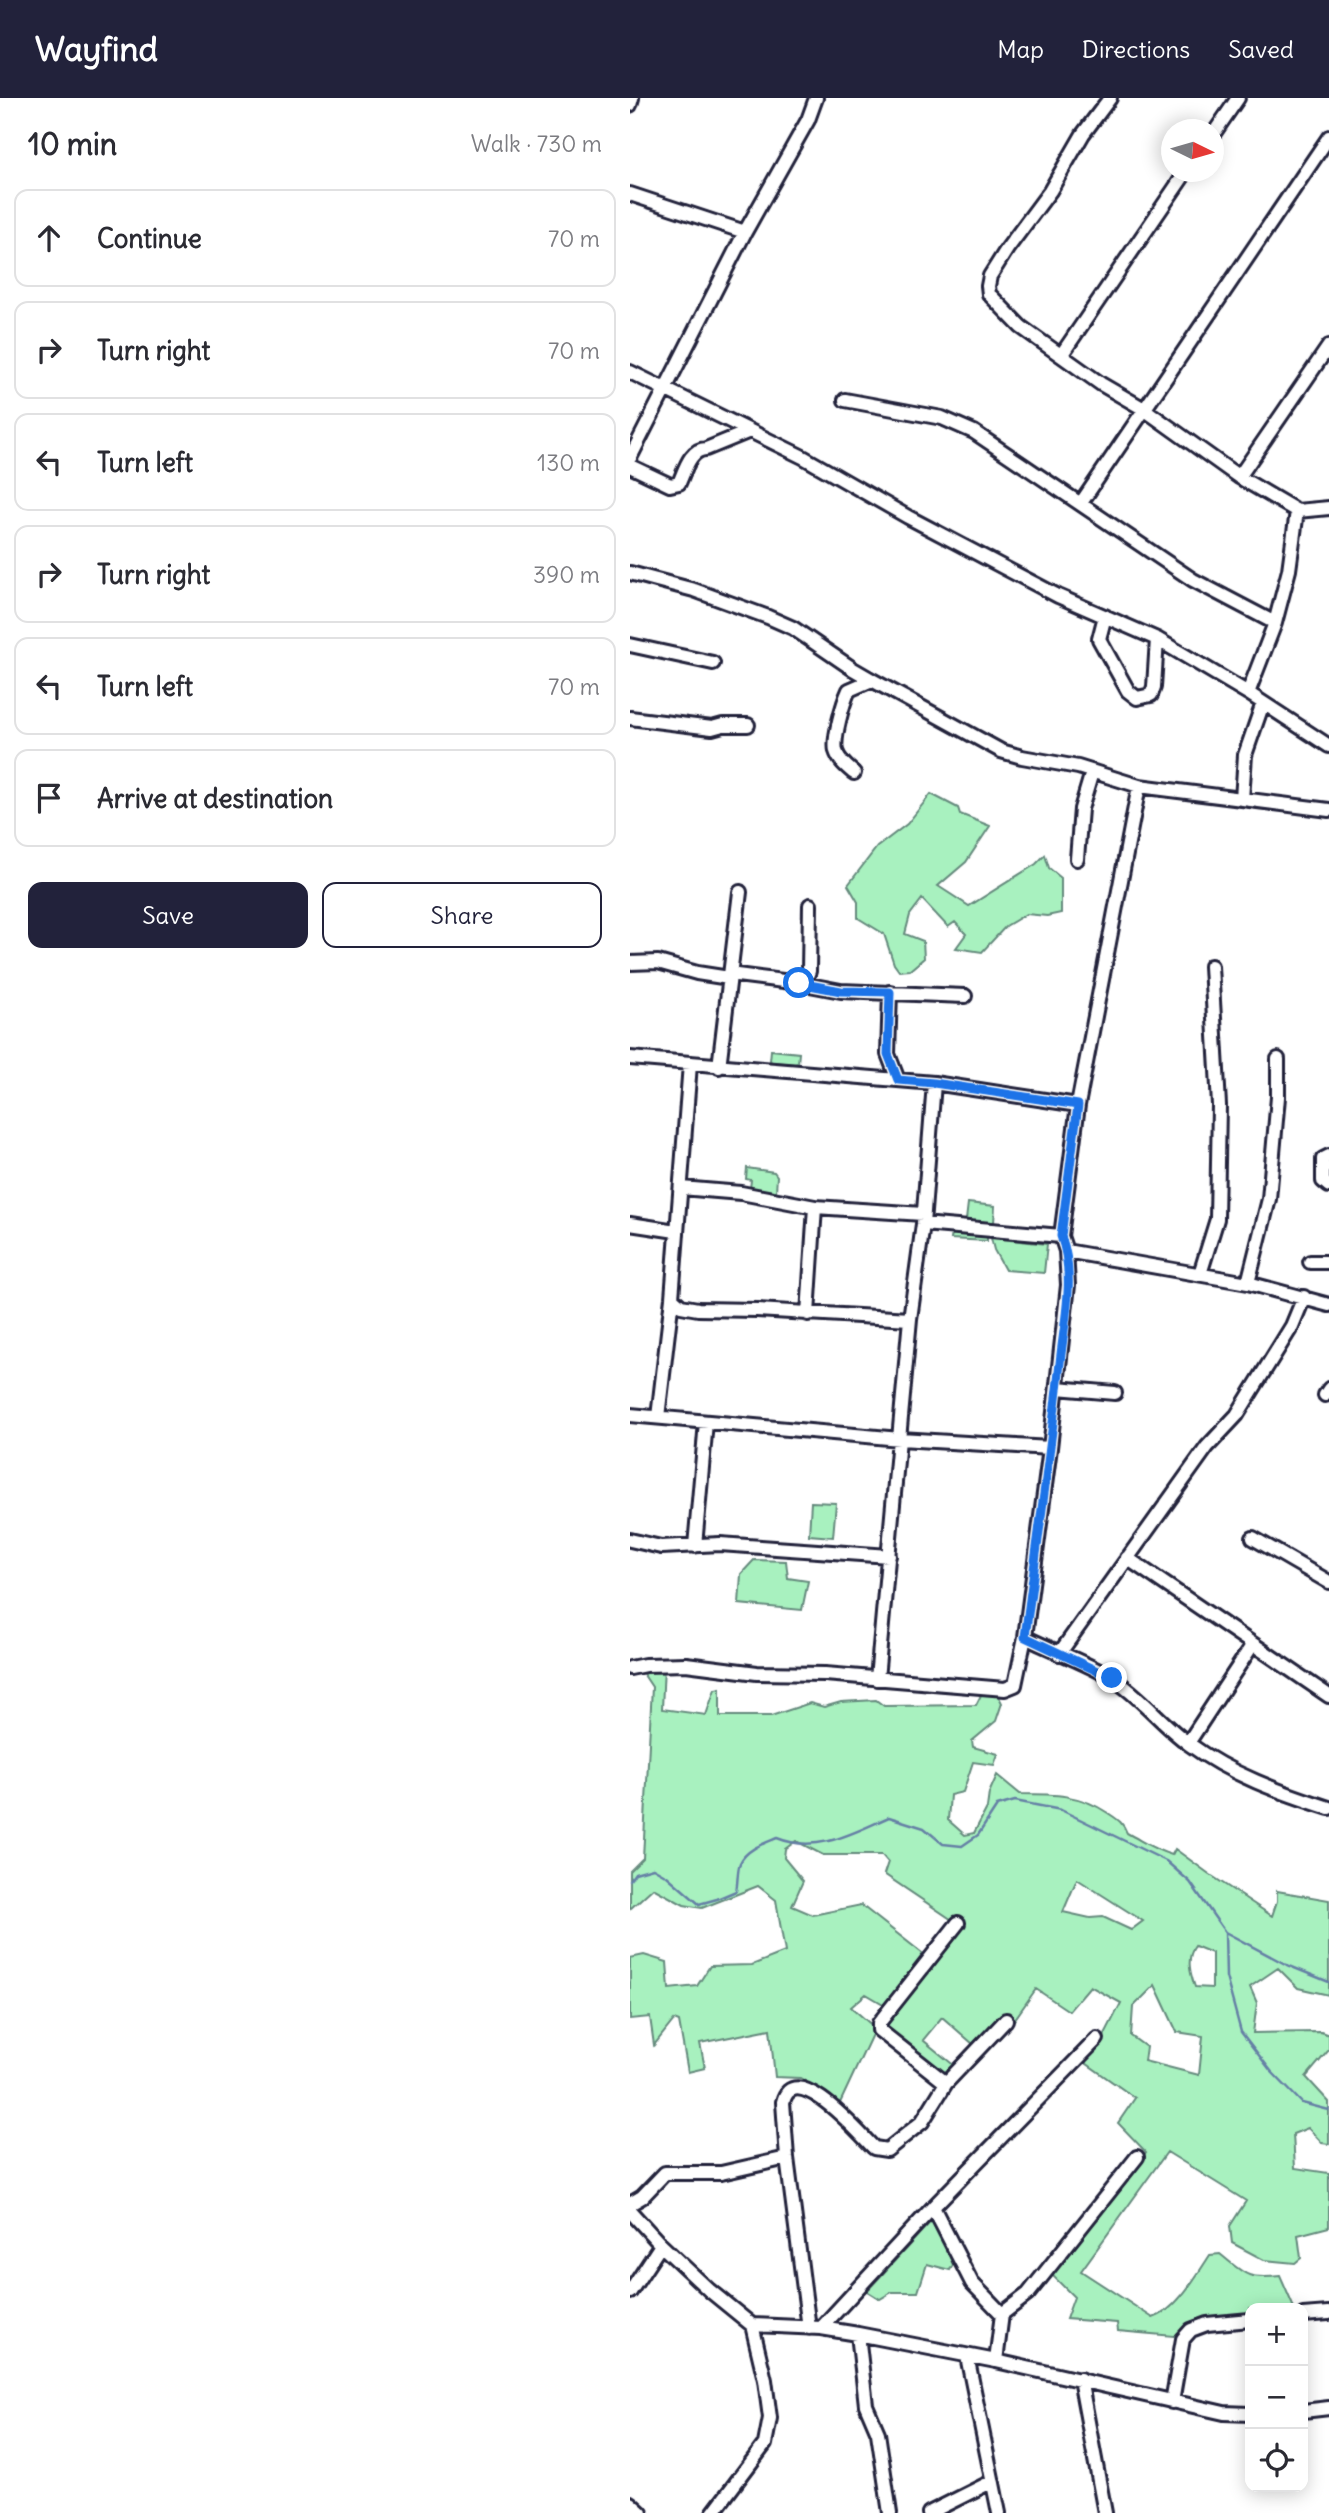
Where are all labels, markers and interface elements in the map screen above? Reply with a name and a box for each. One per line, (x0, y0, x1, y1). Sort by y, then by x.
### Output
text: Wayfind (35, 28, 158, 70)
text: Map (997, 34, 1044, 64)
text: Directions (1082, 34, 1190, 64)
text: Saved (1228, 34, 1294, 64)
north arrow (1161, 119, 1224, 182)
text: 10 min (28, 125, 117, 163)
text: Walk · 730 m (471, 129, 602, 158)
icon: ahead (30, 219, 68, 257)
text: Continue (97, 222, 202, 255)
text: 70 m (548, 224, 600, 253)
icon: right (30, 331, 68, 369)
text: Turn right (97, 334, 210, 367)
text: 70 m (548, 336, 600, 365)
icon: left (30, 443, 68, 481)
text: Turn left (97, 446, 193, 479)
text: 130 m (537, 448, 600, 477)
icon: right (30, 555, 68, 593)
text: Turn right (97, 558, 210, 591)
text: 390 m (533, 560, 600, 589)
icon: left (30, 667, 68, 705)
text: Turn left (97, 670, 193, 703)
text: 70 m (548, 672, 600, 701)
icon: arrive (30, 779, 68, 817)
text: Arrive at destination (97, 782, 333, 815)
button: Save (28, 882, 308, 948)
button: Share (322, 882, 602, 948)
route start (783, 967, 814, 998)
route end (1096, 1662, 1127, 1693)
map controls (1245, 2303, 1308, 2492)
button: + (1245, 2303, 1308, 2366)
button: − (1245, 2366, 1308, 2429)
button: locate (1245, 2429, 1308, 2492)

